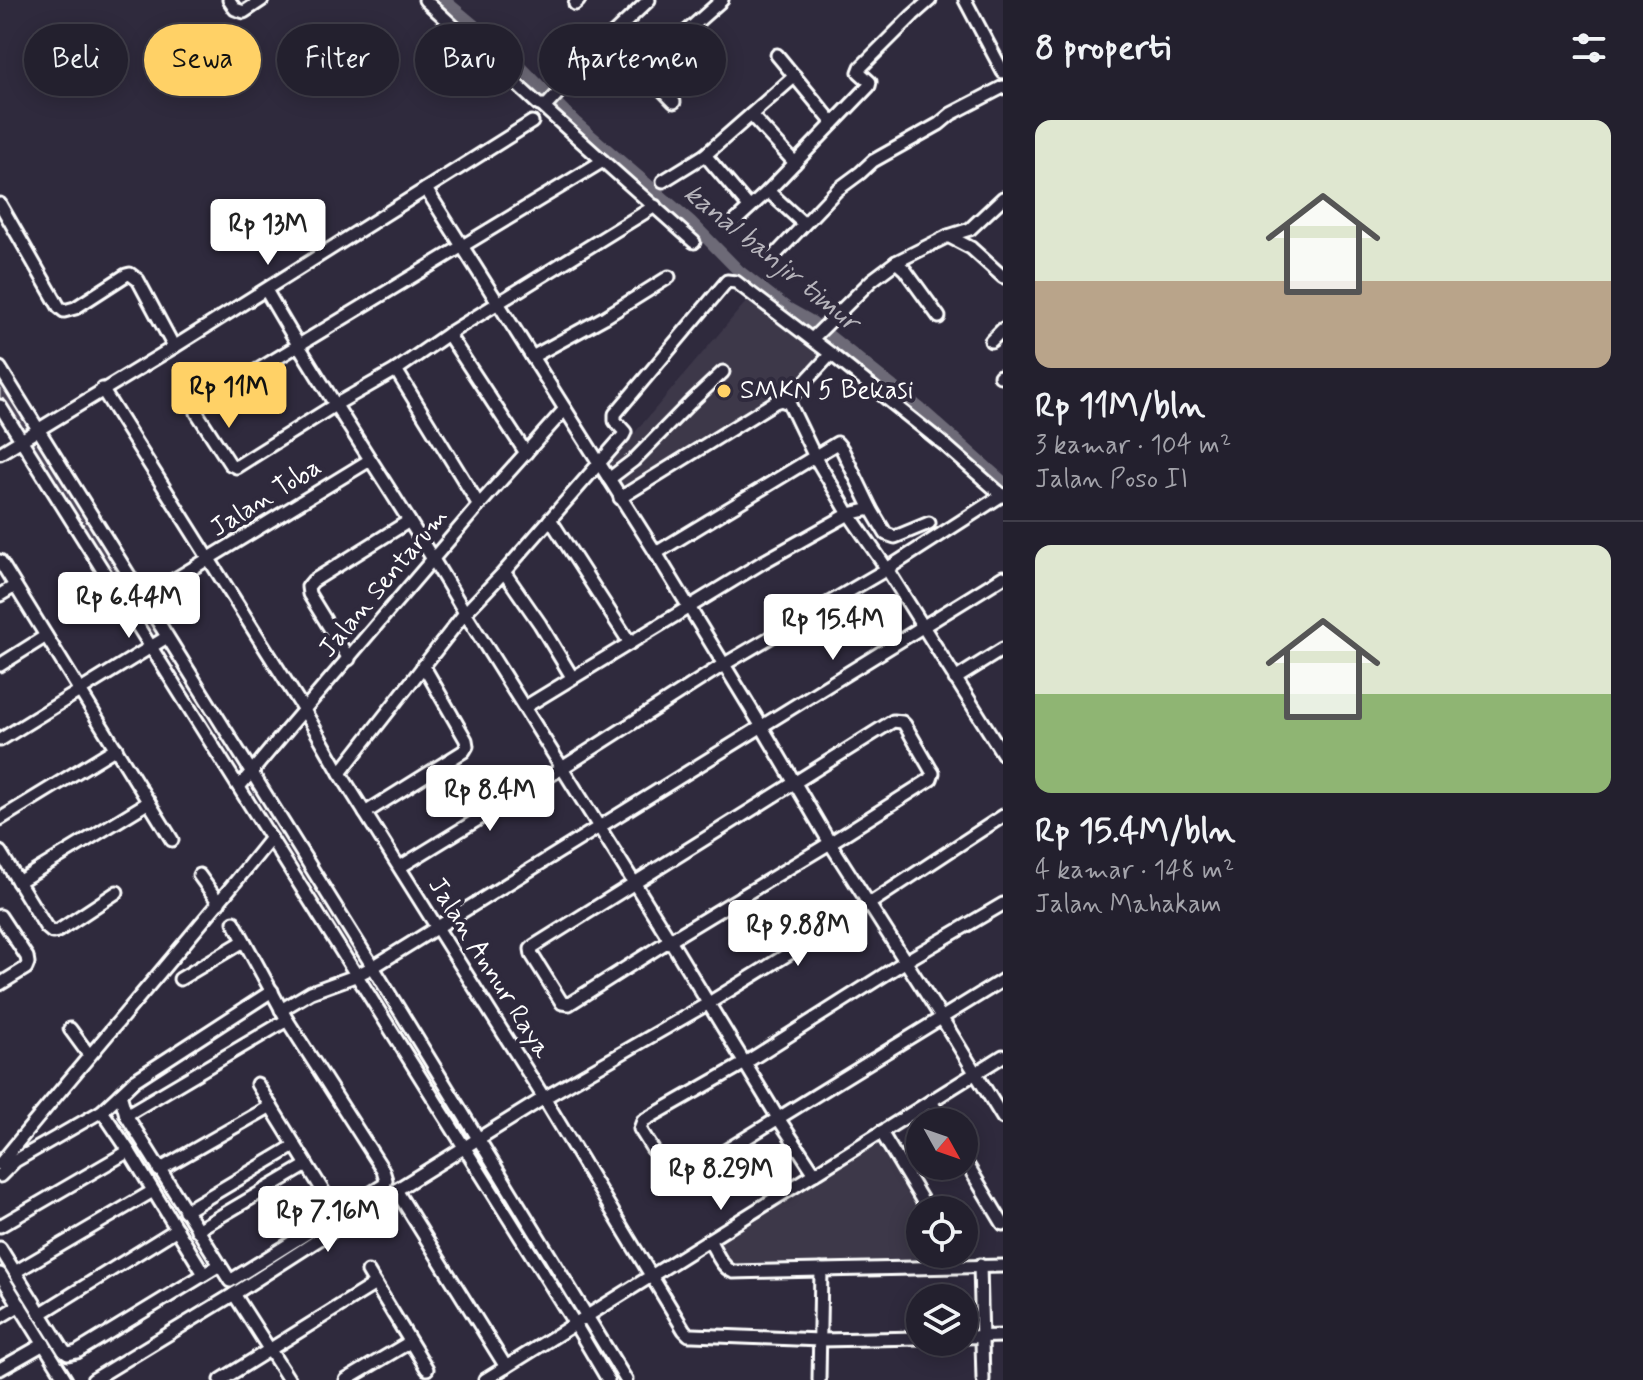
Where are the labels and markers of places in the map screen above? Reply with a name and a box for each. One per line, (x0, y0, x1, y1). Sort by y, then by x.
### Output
pin: Rp 13M (203, 199, 333, 267)
pin: Rp 11M (164, 362, 294, 430)
place label: SMKN 5 Bekasi (740, 374, 914, 408)
marker: SMKN 5 Bekasi (715, 382, 733, 400)
pin: Rp 6.44M (46, 572, 212, 640)
pin: Rp 15.4M (750, 594, 916, 662)
pin: Rp 8.4M (416, 765, 564, 833)
pin: Rp 9.88M (715, 900, 881, 968)
pin: Rp 8.29M (638, 1144, 804, 1212)
pin: Rp 7.16M (245, 1186, 411, 1254)

